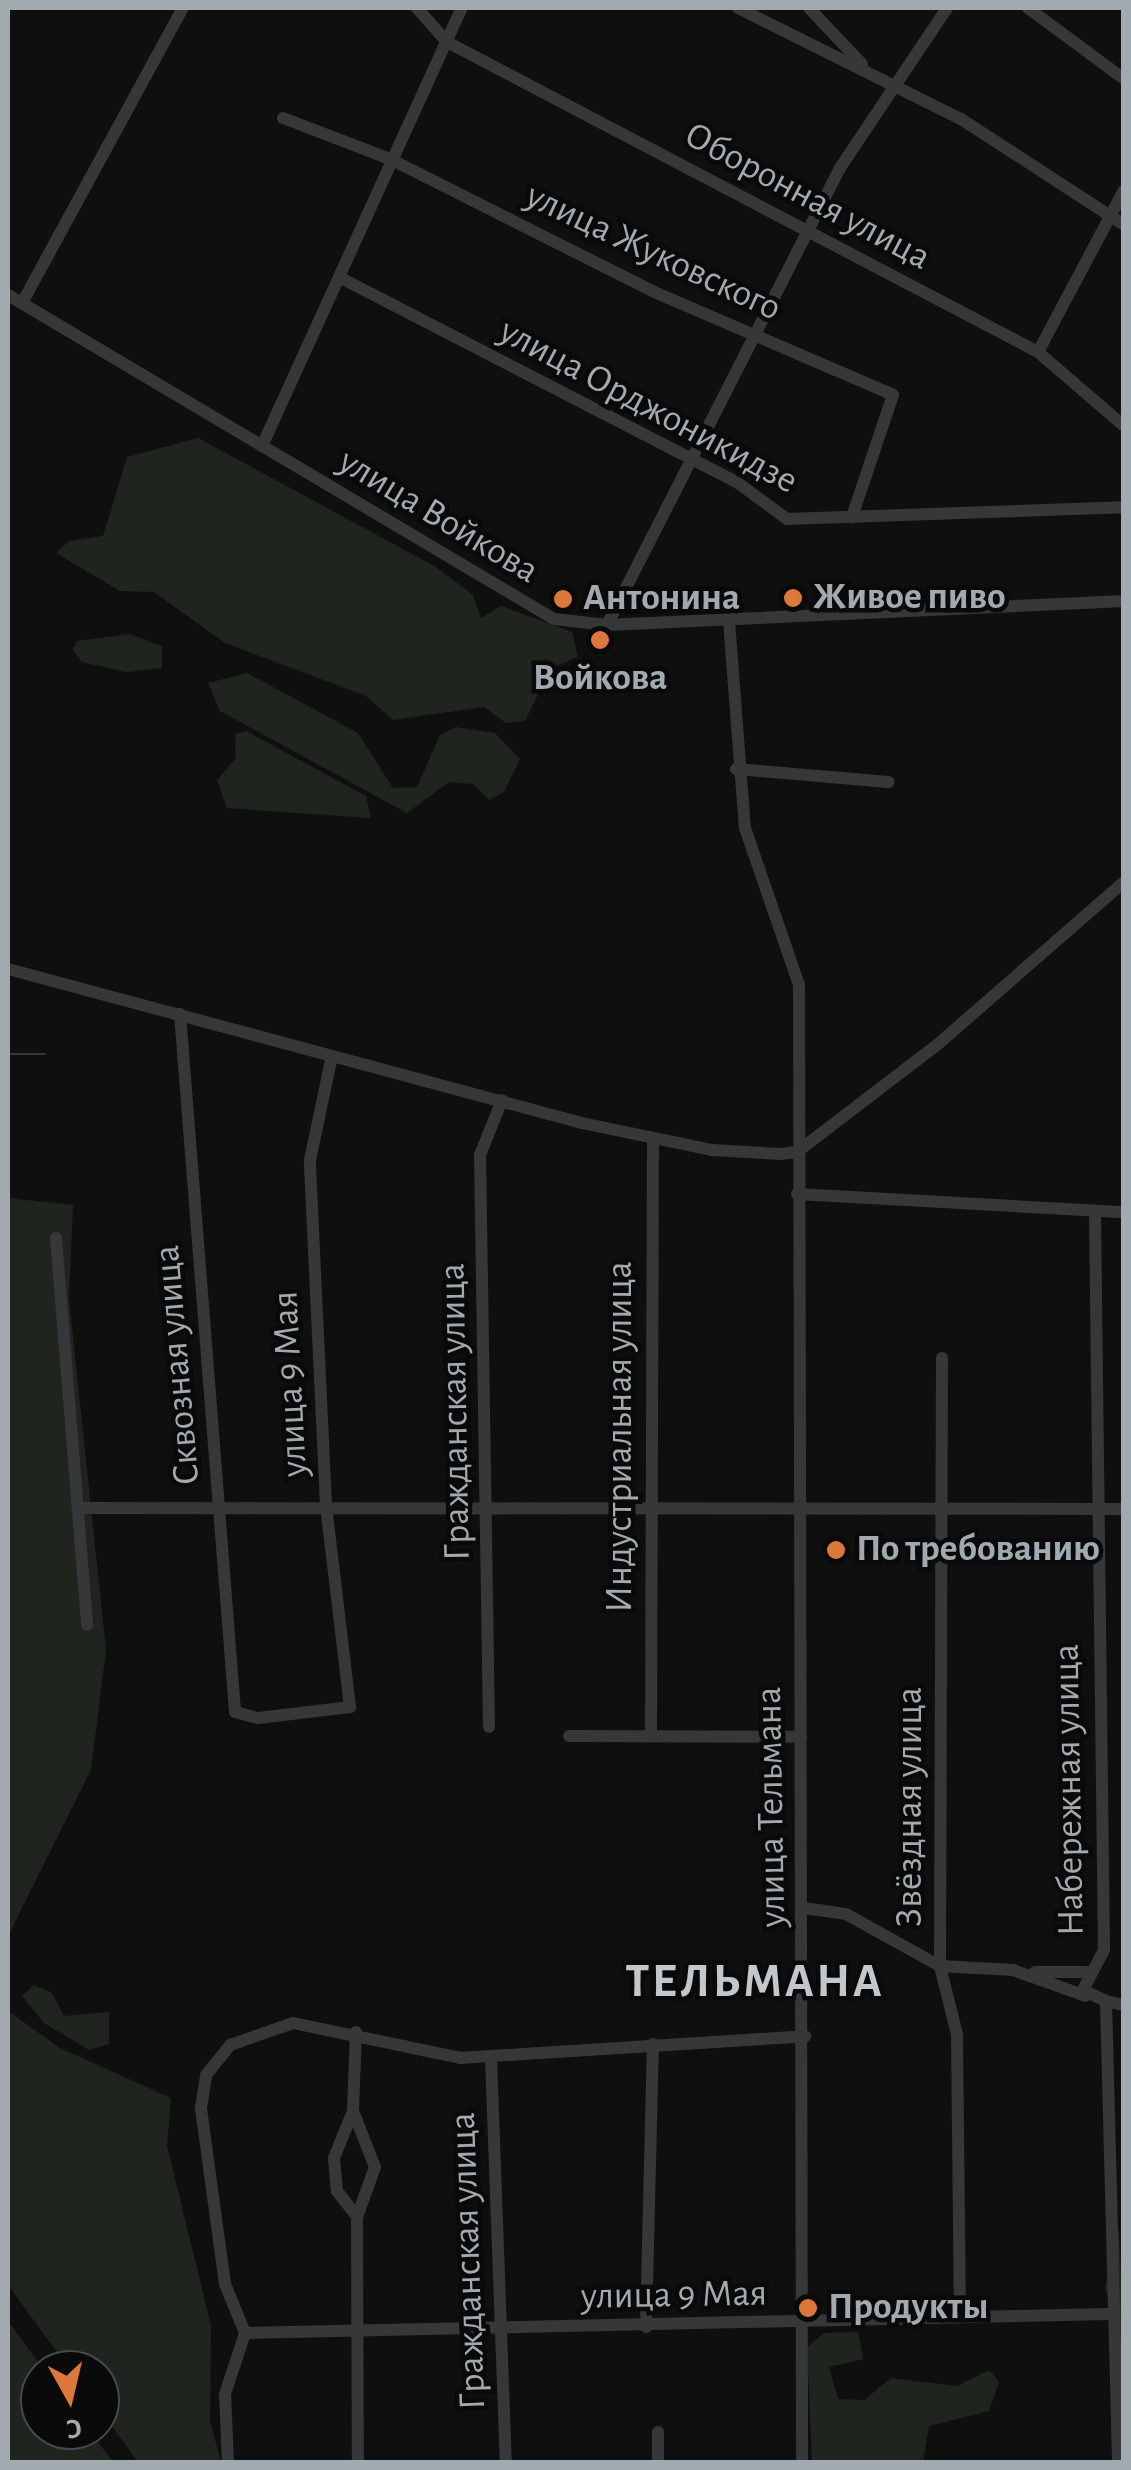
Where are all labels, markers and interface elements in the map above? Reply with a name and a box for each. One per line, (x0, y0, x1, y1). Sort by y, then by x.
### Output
street label: Оборонная улица (676, 113, 938, 281)
street label: улица Жуковского (518, 174, 788, 332)
street label: улица Орджоникидзе (491, 309, 805, 505)
street label: улица Войкова (330, 439, 546, 595)
place label: Живое пиво (813, 575, 1006, 621)
place label: Антонина (583, 576, 740, 622)
marker: Живое пиво (782, 587, 804, 609)
marker: Антонина (552, 588, 574, 610)
marker: Войкова (589, 629, 611, 651)
place label: Войкова (533, 656, 667, 702)
street label: Сквозная улица (145, 1243, 211, 1487)
street label: Индустриальная улица (598, 1261, 644, 1613)
street label: Гражданская улица (431, 1263, 481, 1561)
street label: улица 9 Мая (263, 1290, 319, 1478)
place label: По требованию (856, 1527, 1100, 1573)
marker: По требованию (825, 1539, 847, 1561)
street label: Набережная улица (1045, 1643, 1095, 1937)
street label: улица Тельмана (747, 1686, 797, 1928)
street label: Звёздная улица (888, 1687, 934, 1927)
district label: ТЕЛЬМАНА (626, 1954, 884, 2012)
street label: Гражданская улица (441, 2111, 497, 2411)
street label: улица 9 Мая (580, 2272, 768, 2320)
place label: Продукты (828, 2285, 989, 2331)
marker: Продукты (797, 2297, 819, 2319)
north arrow (20, 2350, 120, 2450)
text: С (64, 2413, 84, 2443)

